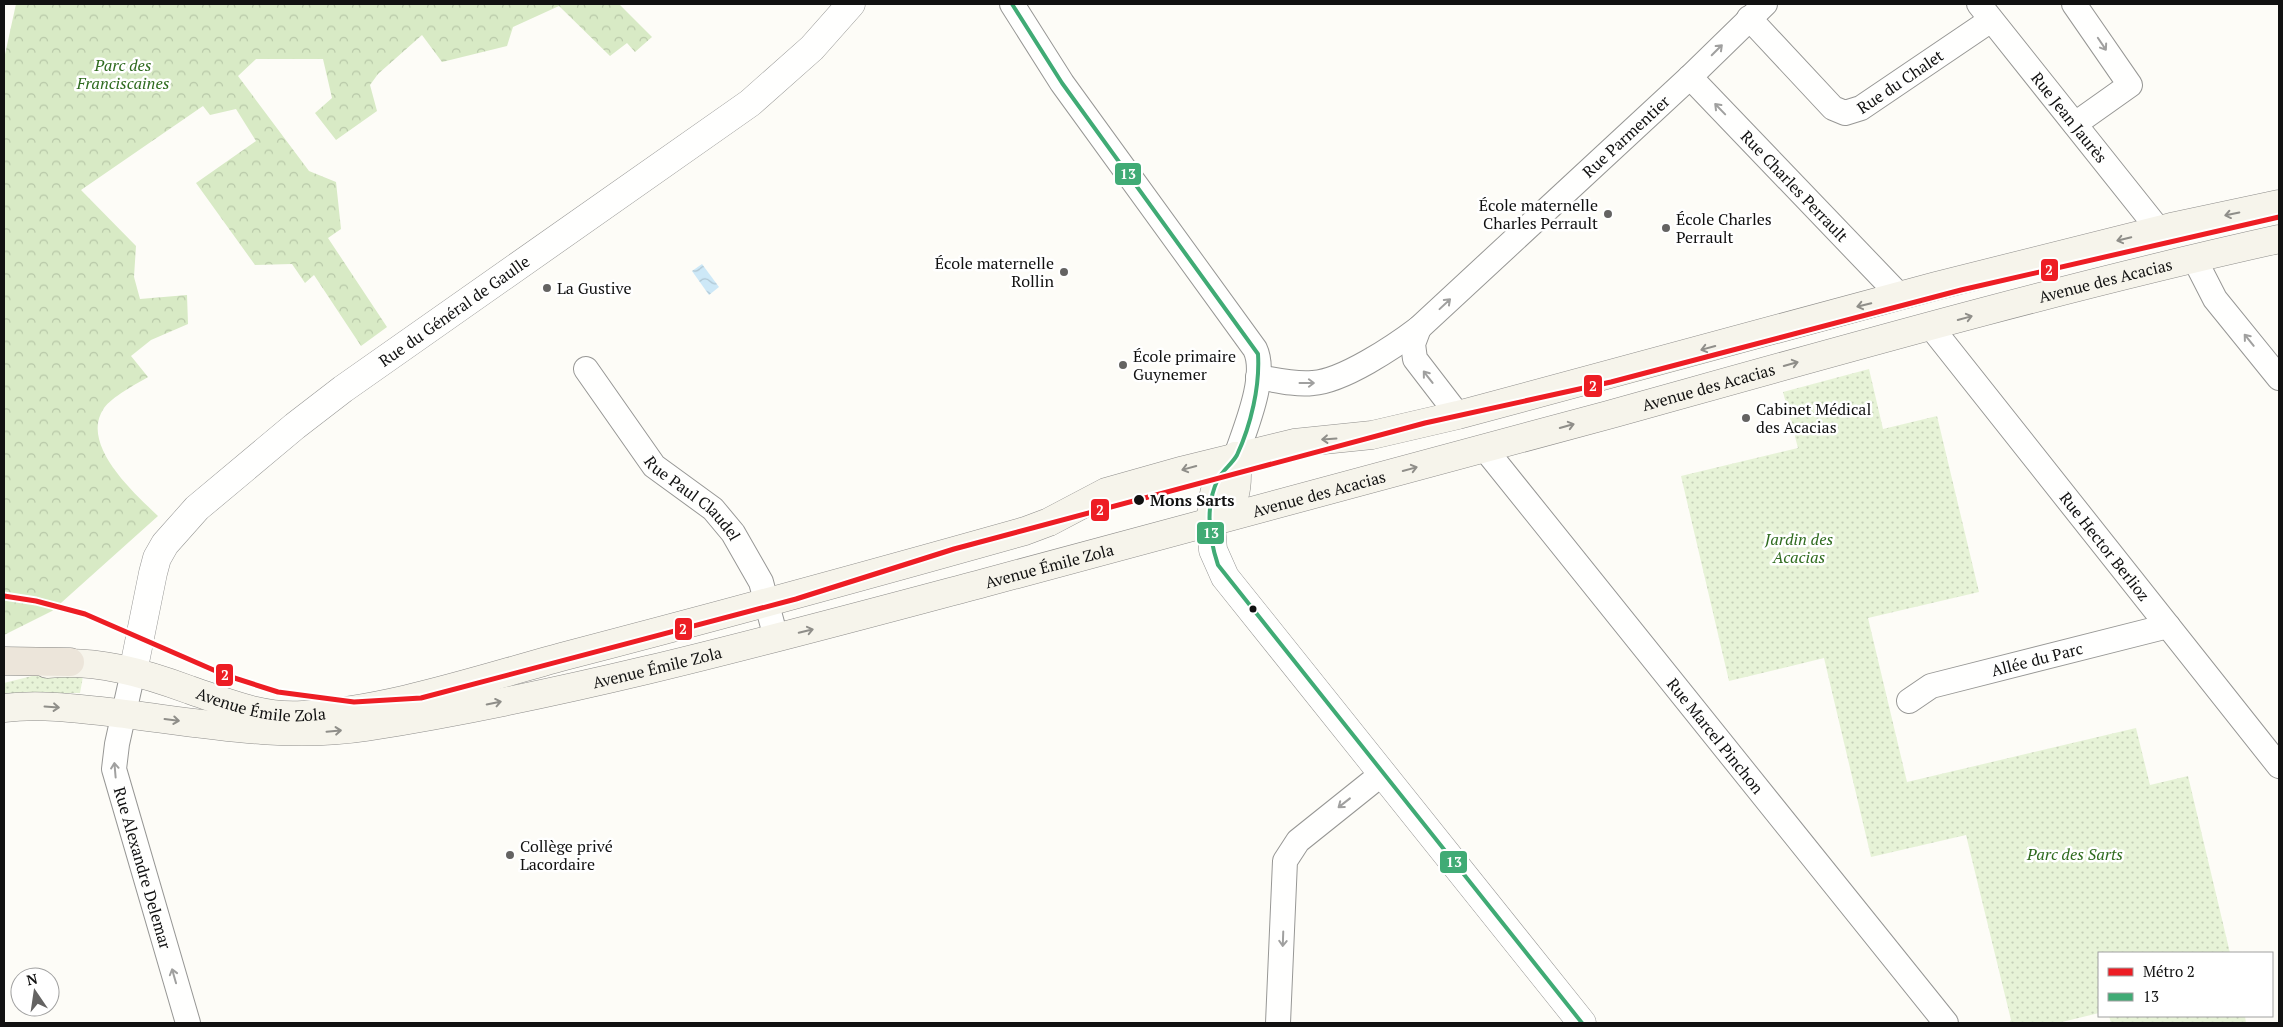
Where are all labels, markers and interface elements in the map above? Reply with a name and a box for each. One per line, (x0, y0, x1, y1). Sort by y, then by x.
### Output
one-way arrow (2097, 37, 2107, 51)
one-way arrow (1711, 44, 1723, 56)
street label: Rue du Chalet (1852, 44, 1948, 119)
park label: Parc des Franciscaines (76, 54, 170, 94)
street label: Rue Jean Jaurès (2026, 67, 2112, 167)
street label: Rue Parmentier (1577, 90, 1675, 182)
one-way arrow (1714, 103, 1726, 116)
street label: Rue Charles Perrault (1736, 125, 1853, 247)
line badge: 13 (1114, 162, 1142, 186)
text: 13 (1120, 164, 1136, 183)
place label: École maternelle Charles Perrault (1479, 194, 1598, 234)
marker: École maternelle Charles Perrault (1602, 208, 1614, 220)
place label: École Charles Perrault (1676, 208, 1772, 248)
one-way arrow (2224, 210, 2240, 219)
marker: École Charles Perrault (1660, 222, 1672, 234)
one-way arrow (2116, 235, 2132, 244)
street label: Rue du Général de Gaulle (374, 250, 534, 372)
place label: École maternelle Rollin (935, 252, 1054, 292)
street label: Avenue des Acacias (2036, 253, 2175, 308)
line badge: 2 (2040, 258, 2059, 282)
text: 2 (2045, 260, 2053, 279)
marker: École maternelle Rollin (1058, 266, 1070, 278)
place label: La Gustive (557, 277, 632, 299)
marker: La Gustive (541, 282, 553, 294)
one-way arrow (1439, 298, 1452, 310)
one-way arrow (1857, 301, 1873, 310)
one-way arrow (1956, 312, 1972, 322)
one-way arrow (2243, 334, 2254, 347)
one-way arrow (1700, 343, 1716, 353)
place label: École primaire Guynemer (1133, 345, 1236, 385)
street label: Avenue des Acacias (1639, 358, 1777, 416)
marker: École primaire Guynemer (1117, 359, 1129, 371)
one-way arrow (1782, 359, 1798, 368)
one-way arrow (1423, 370, 1433, 384)
line badge: 2 (1583, 374, 1603, 398)
text: 2 (1589, 376, 1597, 395)
one-way arrow (1298, 378, 1314, 388)
place label: Cabinet Médical des Acacias (1756, 398, 1871, 438)
marker: Cabinet Médical des Acacias (1740, 412, 1752, 424)
one-way arrow (1558, 421, 1574, 431)
one-way arrow (1321, 434, 1337, 443)
street label: Rue Paul Claudel (639, 451, 746, 545)
one-way arrow (1402, 463, 1418, 473)
one-way arrow (1182, 464, 1198, 474)
street label: Avenue des Acacias (1250, 465, 1388, 522)
street label: Rue Hector Berlioz (2055, 487, 2155, 606)
place label: Mons Sarts (1150, 489, 1235, 511)
marker: Mons Sarts (1132, 493, 1146, 507)
line badge: 2 (1090, 498, 1110, 522)
text: 2 (1096, 500, 1104, 519)
line badge: 13 (1196, 521, 1225, 545)
text: 13 (1203, 523, 1219, 542)
park label: Jardin des Acacias (1764, 528, 1833, 568)
street label: Avenue Émile Zola (983, 538, 1116, 593)
unlabelled marker (1248, 604, 1258, 614)
line badge: 2 (674, 617, 693, 641)
text: 2 (679, 619, 687, 638)
one-way arrow (797, 625, 813, 635)
street label: Allée du Parc (1989, 637, 2085, 681)
street label: Avenue Émile Zola (590, 641, 724, 693)
line badge: 2 (215, 663, 234, 687)
text: 2 (221, 665, 229, 684)
street label: Rue Marcel Pinchon (1662, 673, 1769, 799)
street label: Avenue Émile Zola (193, 682, 327, 726)
one-way arrow (486, 698, 502, 707)
one-way arrow (44, 702, 60, 711)
one-way arrow (164, 715, 180, 725)
one-way arrow (326, 726, 342, 736)
one-way arrow (110, 762, 120, 778)
street label: Rue Alexandre Delemar (109, 784, 177, 952)
one-way arrow (1338, 797, 1351, 808)
place label: Collège privé Lacordaire (520, 835, 613, 875)
park label: Parc des Sarts (2026, 843, 2123, 865)
marker: Collège privé Lacordaire (504, 849, 516, 861)
line badge: 13 (1439, 850, 1468, 874)
text: 13 (1446, 852, 1462, 871)
one-way arrow (1278, 931, 1287, 947)
legend (2098, 952, 2273, 1017)
text: Métro 2 (2143, 961, 2195, 981)
north arrow (10, 967, 60, 1017)
text: N (25, 968, 40, 989)
one-way arrow (168, 969, 178, 985)
text: 13 (2143, 986, 2159, 1006)

